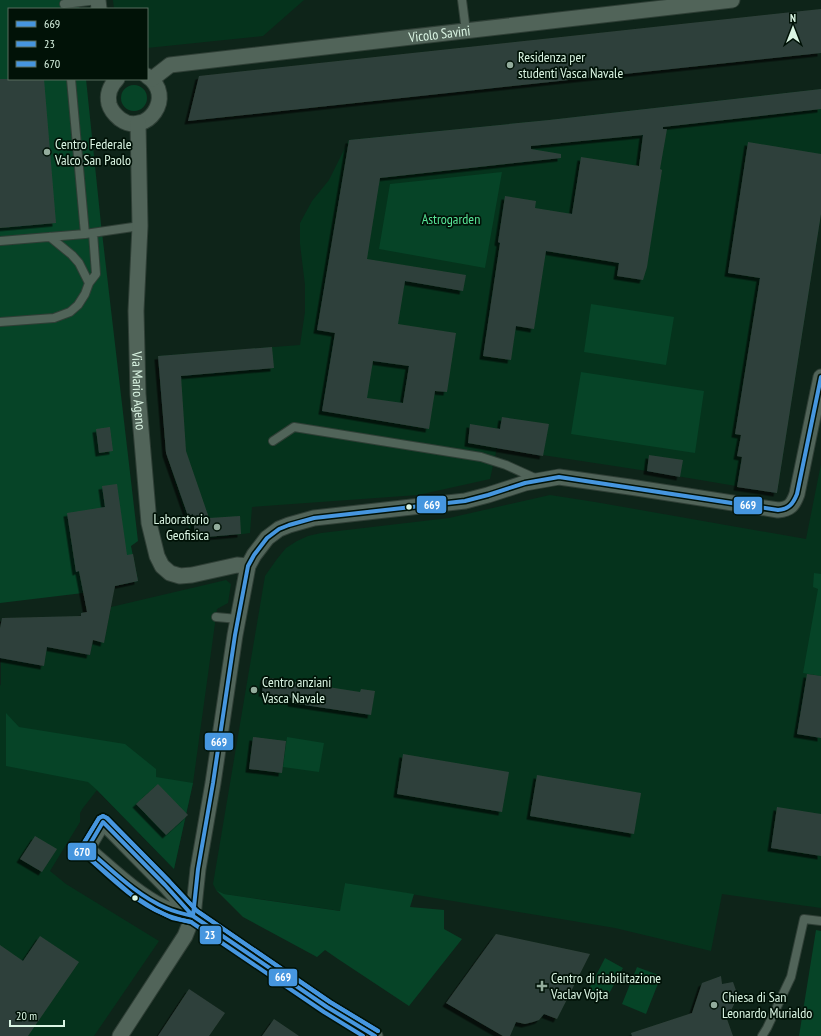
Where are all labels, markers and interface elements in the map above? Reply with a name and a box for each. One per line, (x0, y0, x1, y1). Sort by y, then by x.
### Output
legend (8, 8, 148, 80)
north arrow (773, 8, 813, 48)
text: N (790, 11, 796, 25)
text: 669 (44, 16, 60, 31)
street label: Vicolo Savini (407, 21, 471, 46)
text: 23 (44, 36, 55, 51)
place label: Residenza per studenti Vasca Navale (518, 48, 623, 82)
text: 670 (44, 56, 60, 71)
marker: Residenza per studenti Vasca Navale (505, 60, 515, 70)
place label: Centro Federale Valco San Paolo (54, 135, 132, 169)
marker: Centro Federale Valco San Paolo (42, 147, 52, 157)
park label: Astrogarden (422, 210, 480, 228)
street label: Via Mario Ageno (128, 350, 150, 431)
line badge: 669 (416, 495, 447, 514)
line badge: 669 (733, 496, 763, 515)
text: 669 (424, 498, 440, 512)
text: 669 (740, 498, 756, 512)
unlabelled marker (404, 502, 414, 512)
place label: Laboratorio Geofisica (154, 510, 209, 544)
marker: Laboratorio Geofisica (212, 522, 222, 532)
place label: Centro anziani Vasca Navale (261, 673, 331, 707)
marker: Centro anziani Vasca Navale (249, 685, 259, 695)
line badge: 669 (204, 732, 234, 751)
text: 669 (211, 735, 227, 749)
line badge: 670 (67, 842, 97, 861)
text: 670 (74, 845, 90, 859)
unlabelled marker (130, 893, 140, 903)
line badge: 23 (199, 925, 222, 945)
text: 23 (205, 928, 215, 942)
line badge: 669 (268, 968, 298, 987)
place label: Centro di riabilitazione Vaclav Vojta (550, 969, 661, 1003)
text: 669 (275, 970, 291, 984)
marker: Centro di riabilitazione Vaclav Vojta (536, 980, 548, 992)
place label: Chiesa di San Leonardo Murialdo (722, 988, 812, 1022)
marker: Chiesa di San Leonardo Murialdo (709, 1000, 719, 1010)
scale bar (10, 1002, 64, 1028)
text: 20 m (16, 1008, 37, 1023)

